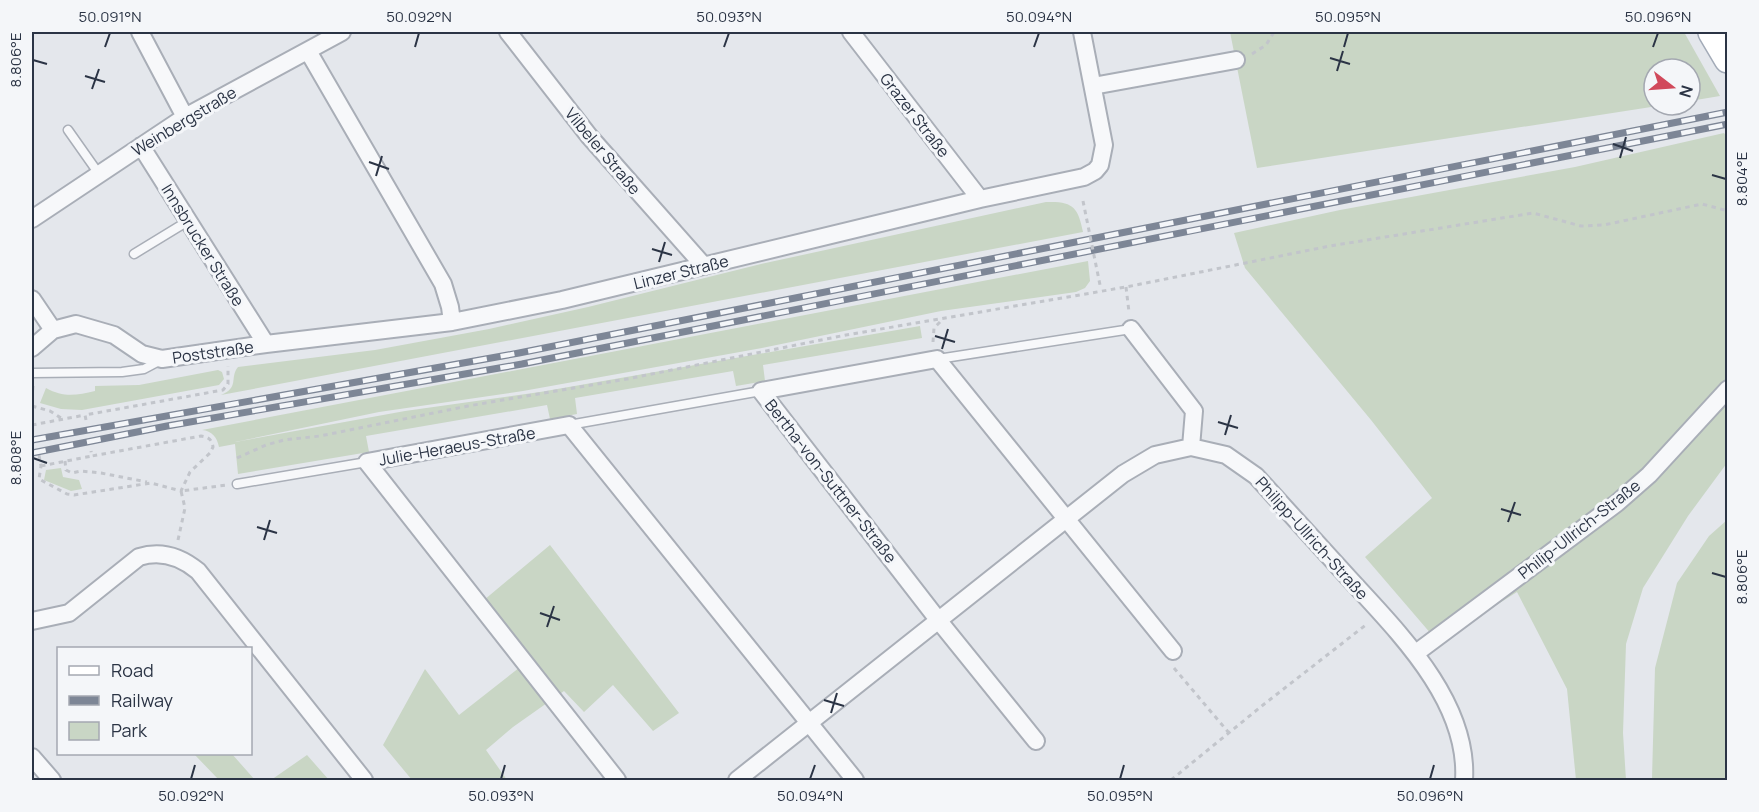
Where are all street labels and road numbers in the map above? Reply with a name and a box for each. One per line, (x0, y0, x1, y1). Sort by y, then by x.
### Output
street label: Grazer Straße (875, 68, 955, 162)
street label: Weinbergstraße (128, 81, 240, 161)
street label: Vilbeler Straße (560, 103, 646, 199)
street label: Innsbrucker Straße (156, 180, 250, 310)
street label: Linzer Straße (631, 250, 731, 294)
street label: Poststraße (171, 335, 255, 369)
street label: Bertha-von-Suttner-Straße (760, 395, 902, 567)
street label: Julie-Heraeus-Straße (377, 421, 537, 471)
street label: Philipp-Ullrich-Straße (1251, 472, 1373, 604)
street label: Philip-Ullrich-Straße (1513, 474, 1645, 584)

